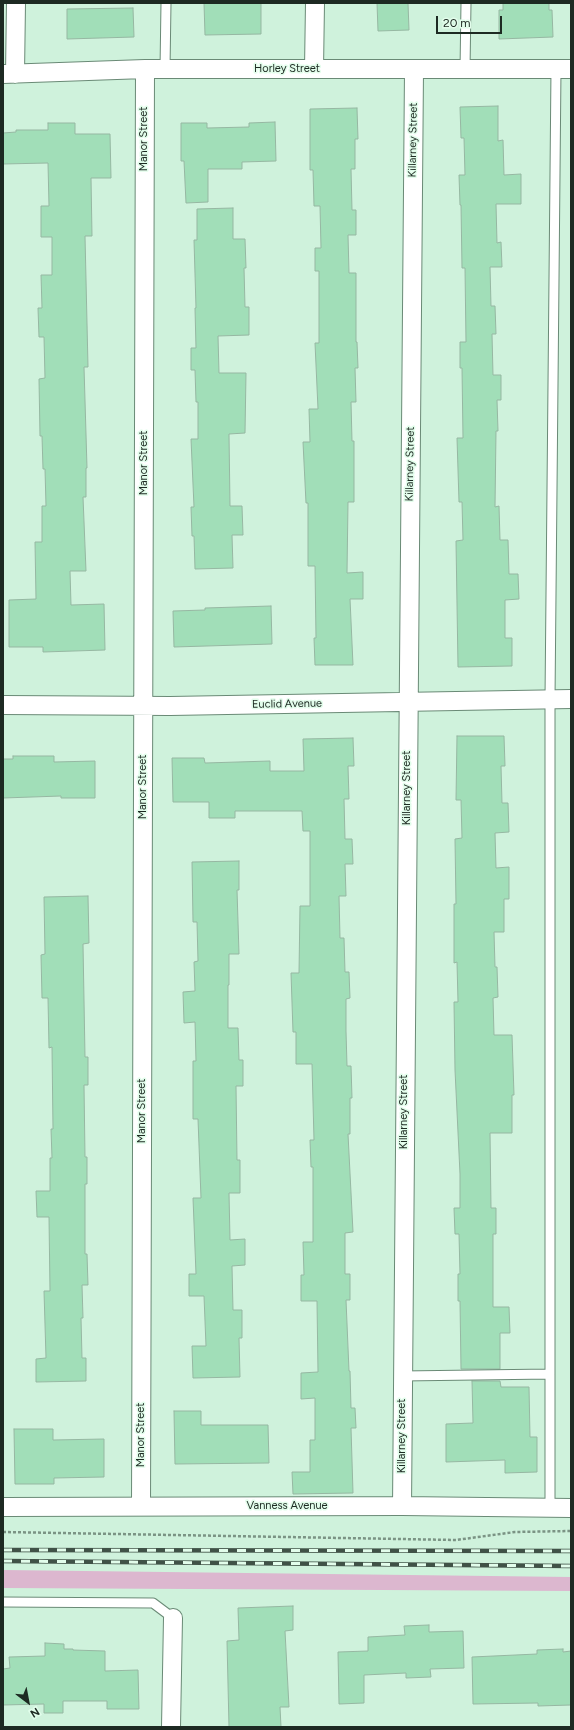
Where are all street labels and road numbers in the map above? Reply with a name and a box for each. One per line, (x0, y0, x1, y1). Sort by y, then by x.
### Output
street label: Horley Street (254, 62, 320, 76)
street label: Killarney Street (406, 103, 420, 177)
street label: Manor Street (137, 107, 151, 171)
street label: Killarney Street (403, 427, 417, 501)
street label: Manor Street (137, 431, 151, 495)
street label: Euclid Avenue (252, 697, 322, 711)
street label: Killarney Street (400, 751, 414, 825)
street label: Manor Street (136, 755, 150, 819)
street label: Killarney Street (397, 1075, 411, 1149)
street label: Manor Street (135, 1079, 149, 1143)
street label: Killarney Street (395, 1399, 409, 1473)
street label: Manor Street (134, 1403, 148, 1467)
street label: Vanness Avenue (246, 1499, 328, 1513)

